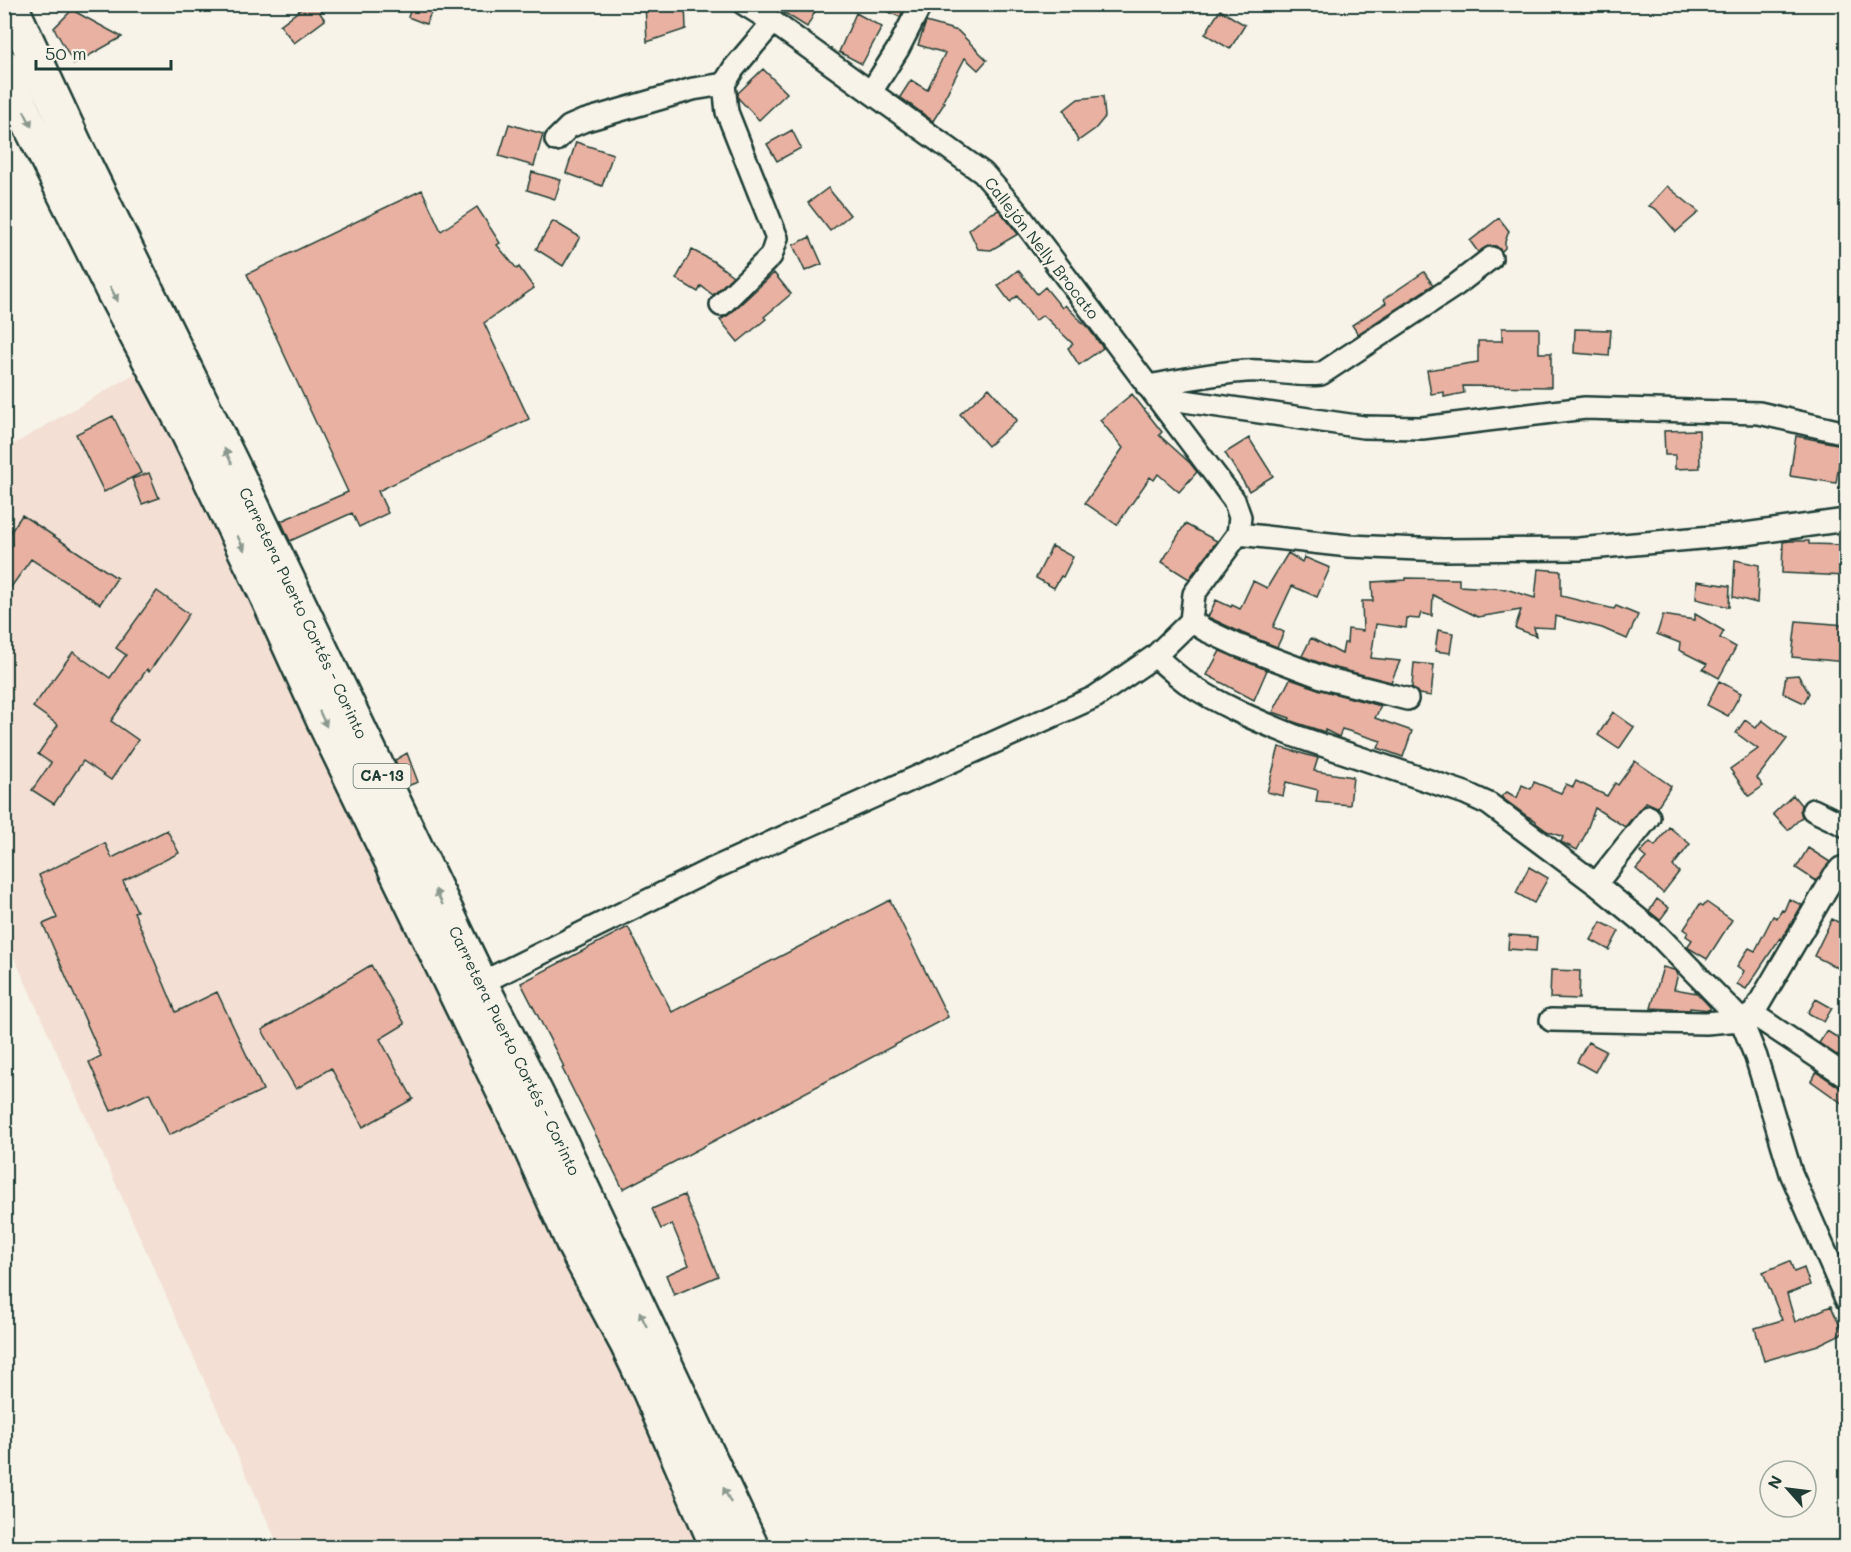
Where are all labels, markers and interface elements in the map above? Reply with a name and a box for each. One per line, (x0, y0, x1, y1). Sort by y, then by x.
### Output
scale bar (36, 33, 171, 71)
text: 50 m (45, 41, 87, 65)
one-way arrow (23, 111, 32, 128)
street label: Callejón Nelly Brocato (980, 172, 1104, 323)
one-way arrow (109, 285, 119, 303)
one-way arrow (224, 448, 233, 465)
street label: Carretera Puerto Cortés - Corinto (235, 484, 373, 742)
one-way arrow (237, 534, 246, 551)
one-way arrow (319, 711, 328, 728)
road number: CA-13 (354, 764, 410, 788)
one-way arrow (435, 889, 444, 906)
street label: Carretera Puerto Cortés - Corinto (445, 922, 586, 1179)
one-way arrow (639, 1310, 648, 1327)
north arrow (1758, 1459, 1818, 1519)
text: N (1762, 1471, 1786, 1492)
one-way arrow (722, 1486, 731, 1503)

